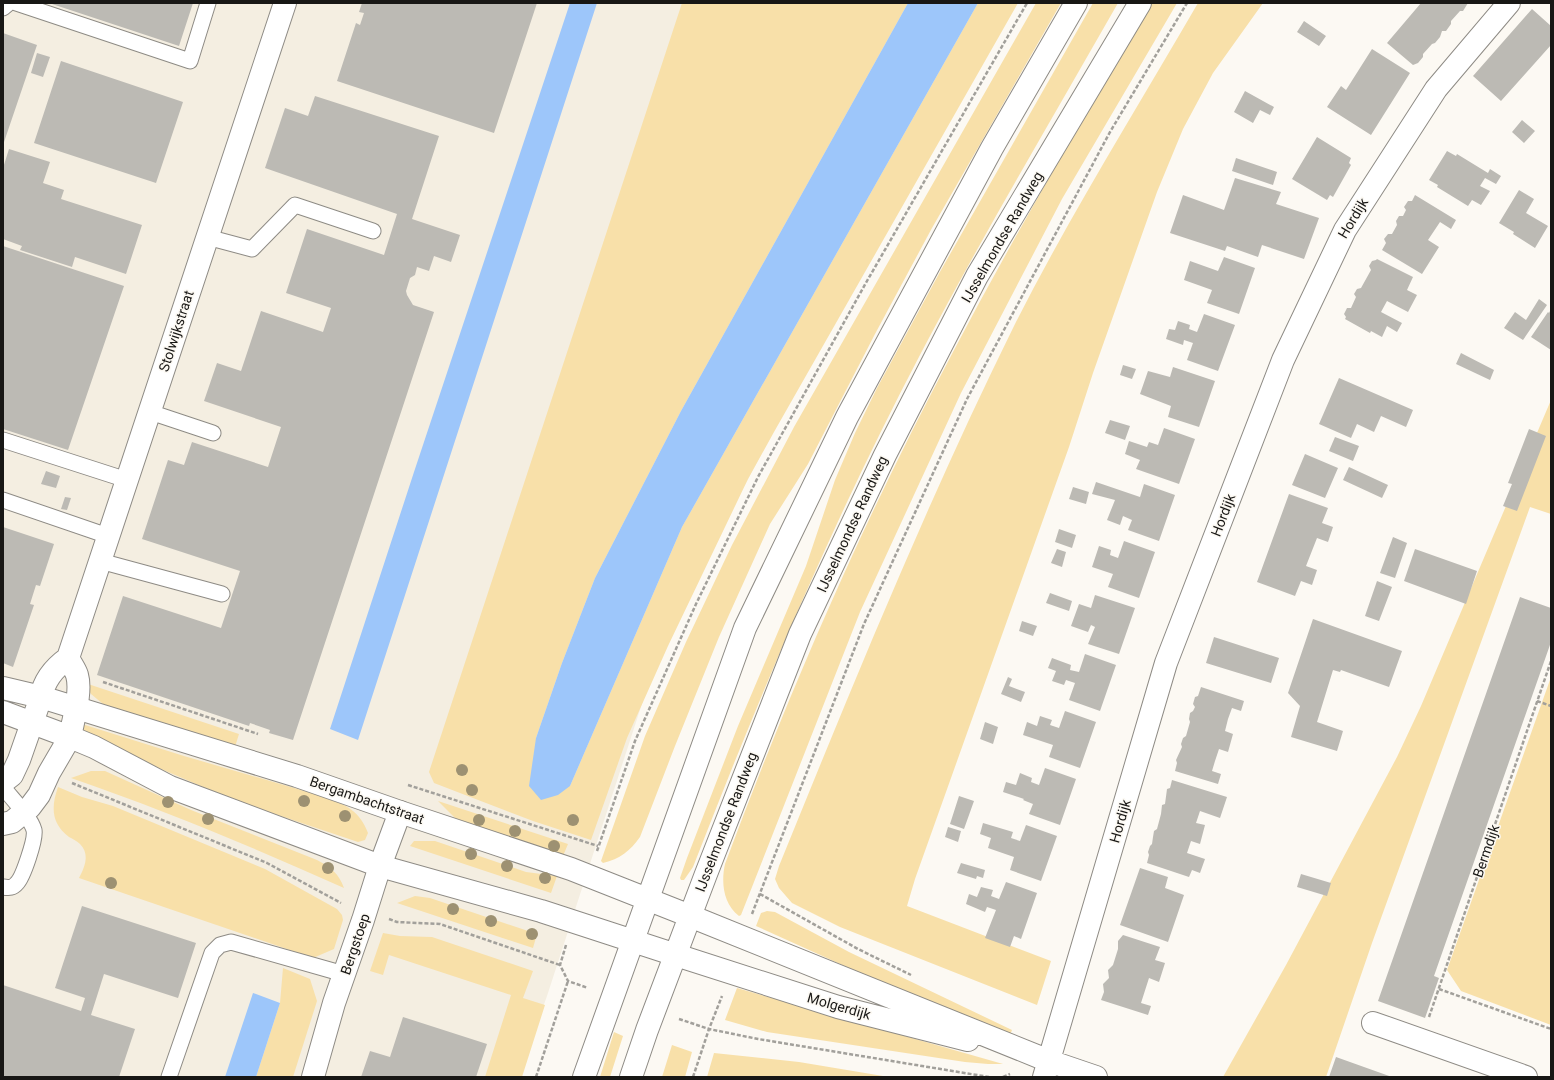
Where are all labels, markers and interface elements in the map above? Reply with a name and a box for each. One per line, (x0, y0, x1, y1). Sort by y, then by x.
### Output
street label: IJsselmondse Randweg (958, 169, 1046, 305)
street label: Hordijk (1335, 194, 1372, 241)
street label: Stolwijkstraat (155, 288, 197, 374)
street label: IJsselmondse Randweg (813, 453, 891, 595)
street label: Hordijk (1208, 491, 1239, 539)
street label: IJsselmondse Randweg (692, 750, 760, 894)
street label: Bergambachtstraat (308, 773, 427, 827)
street label: Hordijk (1106, 797, 1134, 845)
street label: Bermdijk (1469, 822, 1503, 880)
street label: Bergstoep (337, 911, 373, 977)
street label: Molgerdijk (805, 989, 873, 1023)

